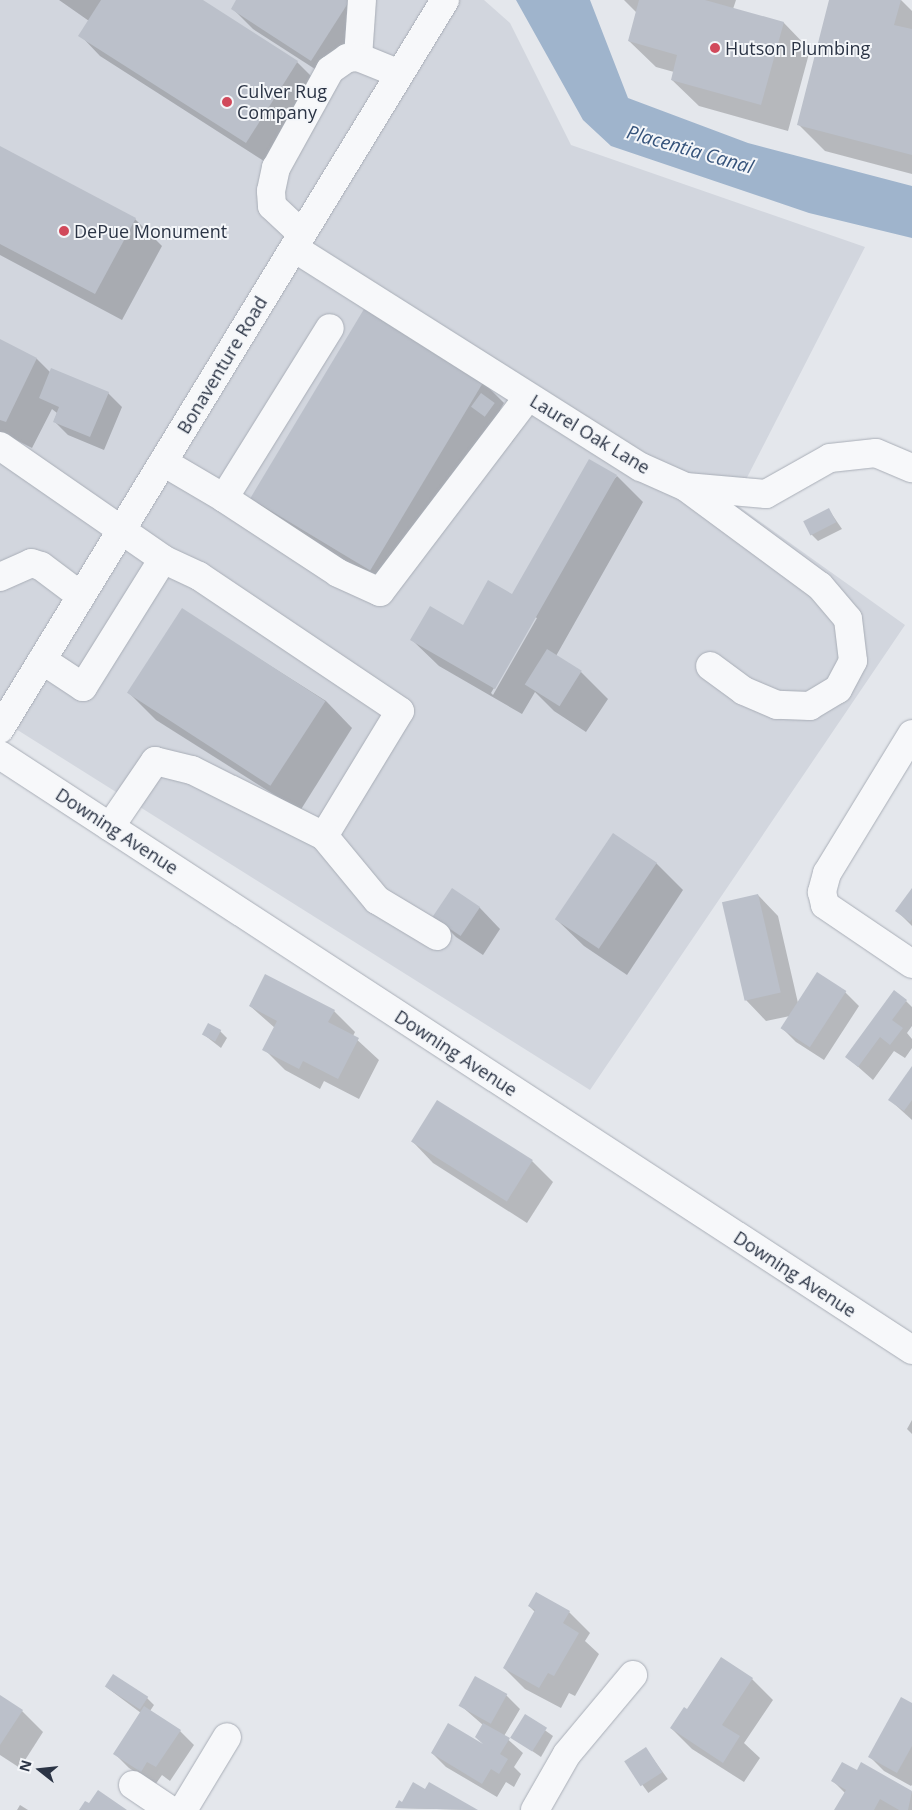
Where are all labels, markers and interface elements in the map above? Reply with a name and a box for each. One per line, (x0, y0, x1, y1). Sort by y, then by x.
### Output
place label: Hutson Plumbing (725, 37, 870, 59)
marker: Hutson Plumbing (709, 42, 721, 54)
place label: Culver Rug Company (237, 81, 327, 124)
marker: Culver Rug Company (221, 96, 233, 108)
water label: Placentia Canal (624, 121, 756, 179)
place label: DePue Monument (74, 220, 227, 242)
marker: DePue Monument (58, 225, 70, 237)
street label: Bonaventure Road (173, 293, 271, 437)
street label: Laurel Oak Lane (526, 390, 654, 478)
street label: Downing Avenue (52, 783, 182, 879)
street label: Downing Avenue (391, 1005, 521, 1101)
street label: Downing Avenue (730, 1226, 860, 1322)
north arrow (15, 1745, 65, 1795)
text: N (14, 1758, 36, 1774)

